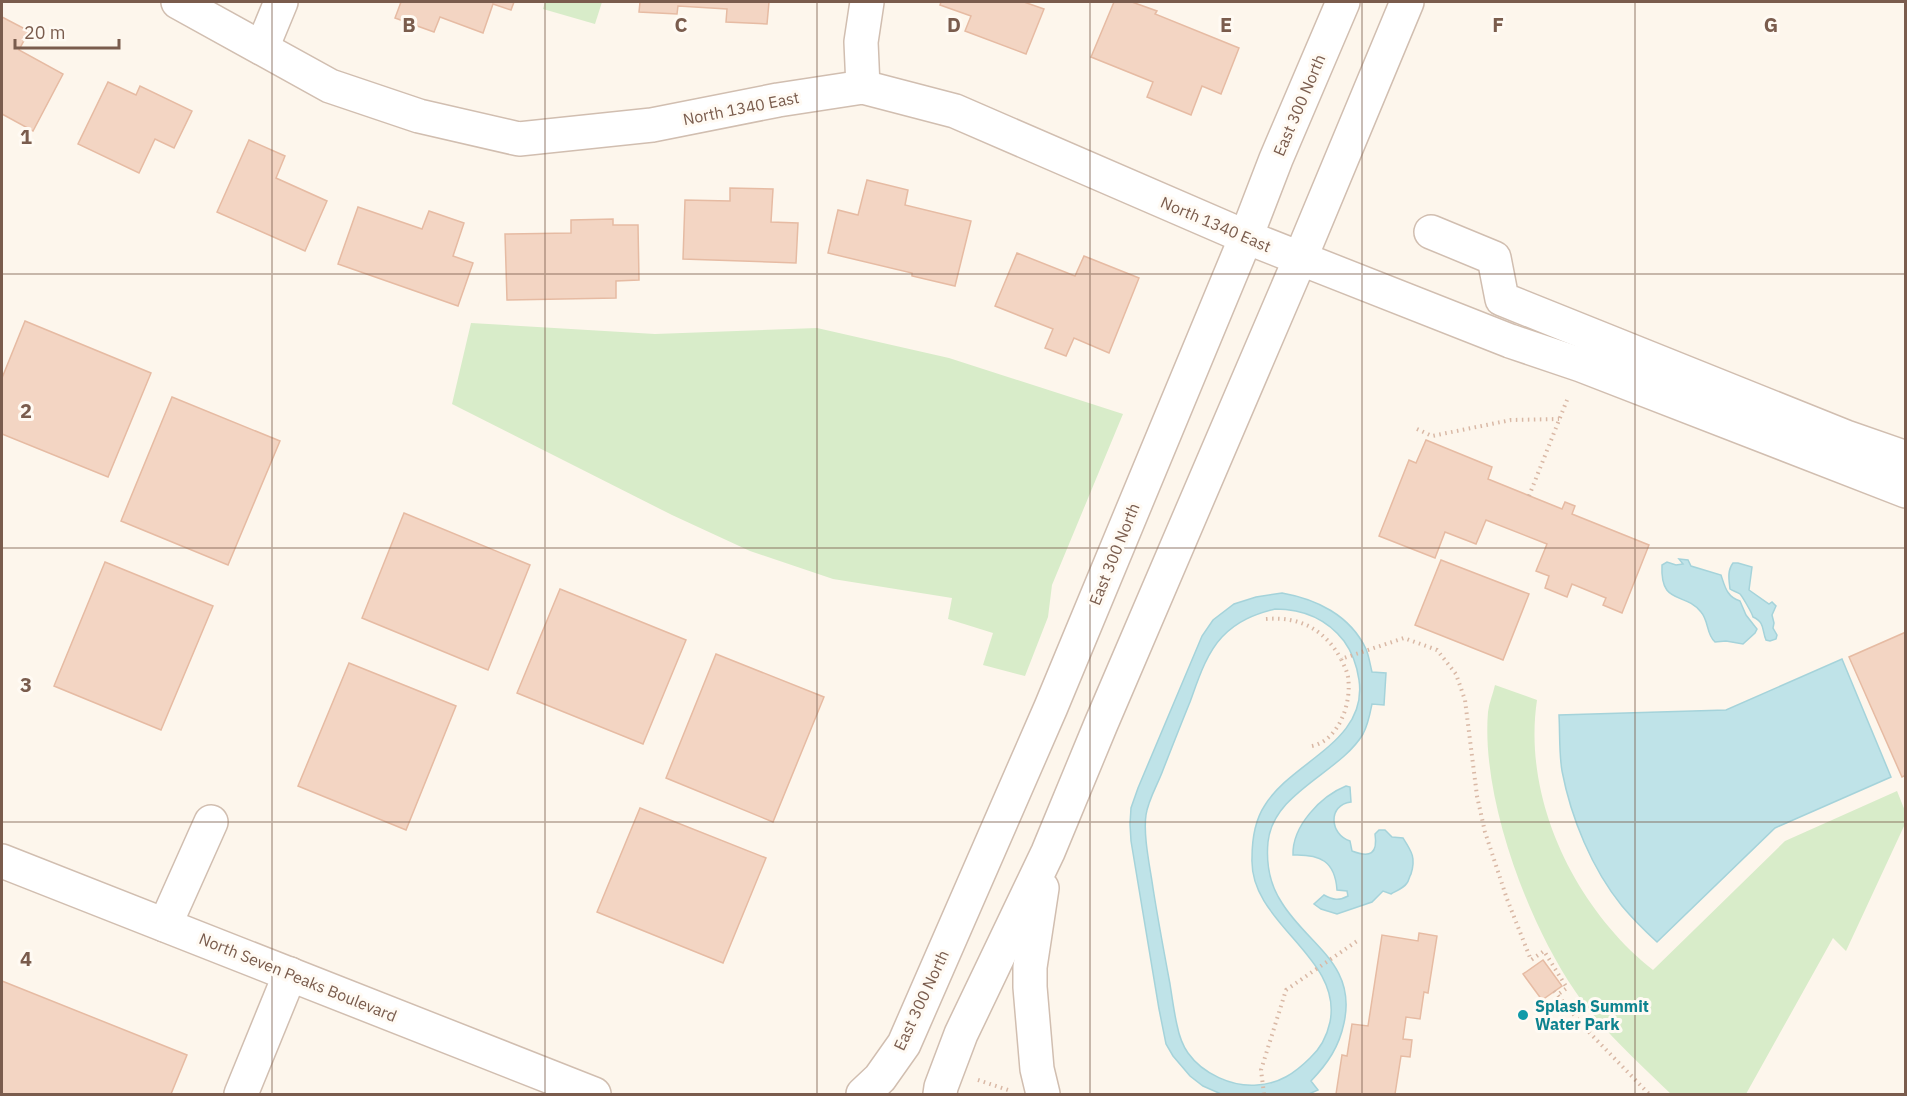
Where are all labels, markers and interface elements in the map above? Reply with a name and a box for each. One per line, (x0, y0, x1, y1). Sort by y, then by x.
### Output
text: B (402, 11, 416, 38)
text: C (674, 11, 688, 38)
text: D (947, 11, 961, 38)
text: E (1220, 11, 1232, 38)
text: F (1492, 11, 1504, 38)
text: G (1764, 11, 1778, 38)
scale bar (15, 12, 118, 50)
text: 20 m (24, 21, 66, 44)
street label: East 300 North (1269, 51, 1329, 159)
street label: North 1340 East (681, 87, 801, 129)
text: 1 (20, 123, 32, 150)
street label: North 1340 East (1158, 192, 1274, 256)
text: 2 (20, 397, 32, 424)
street label: East 300 North (1084, 500, 1144, 608)
text: 3 (20, 671, 32, 698)
street label: North Seven Peaks Boulevard (196, 928, 400, 1026)
text: 4 (20, 945, 32, 972)
street label: East 300 North (889, 947, 953, 1053)
place label: Splash Summit Water Park (1535, 996, 1649, 1034)
marker: Splash Summit Water Park (1516, 1008, 1530, 1022)

